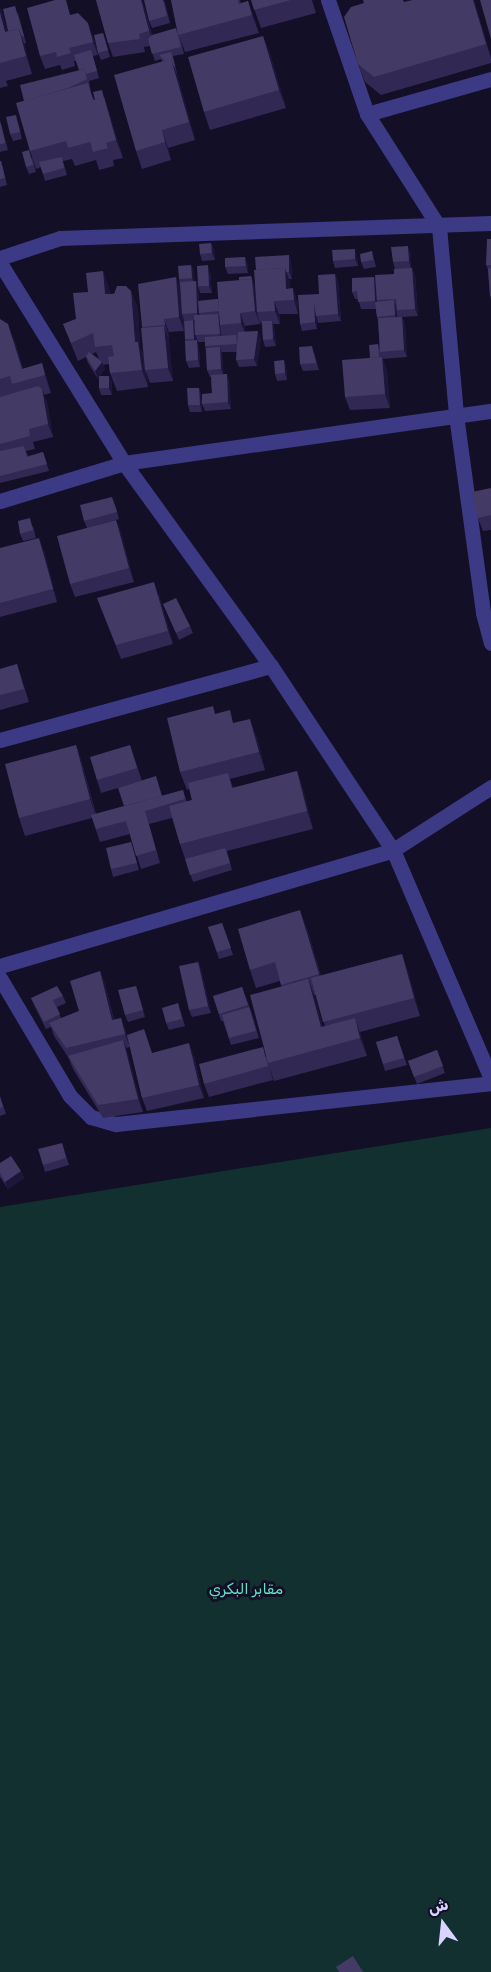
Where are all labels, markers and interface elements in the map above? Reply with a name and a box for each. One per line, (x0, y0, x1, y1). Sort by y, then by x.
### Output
park label: مقابر البكري (209, 1581, 283, 1599)
north arrow (413, 1894, 473, 1954)
text: ش (426, 1894, 450, 1918)

